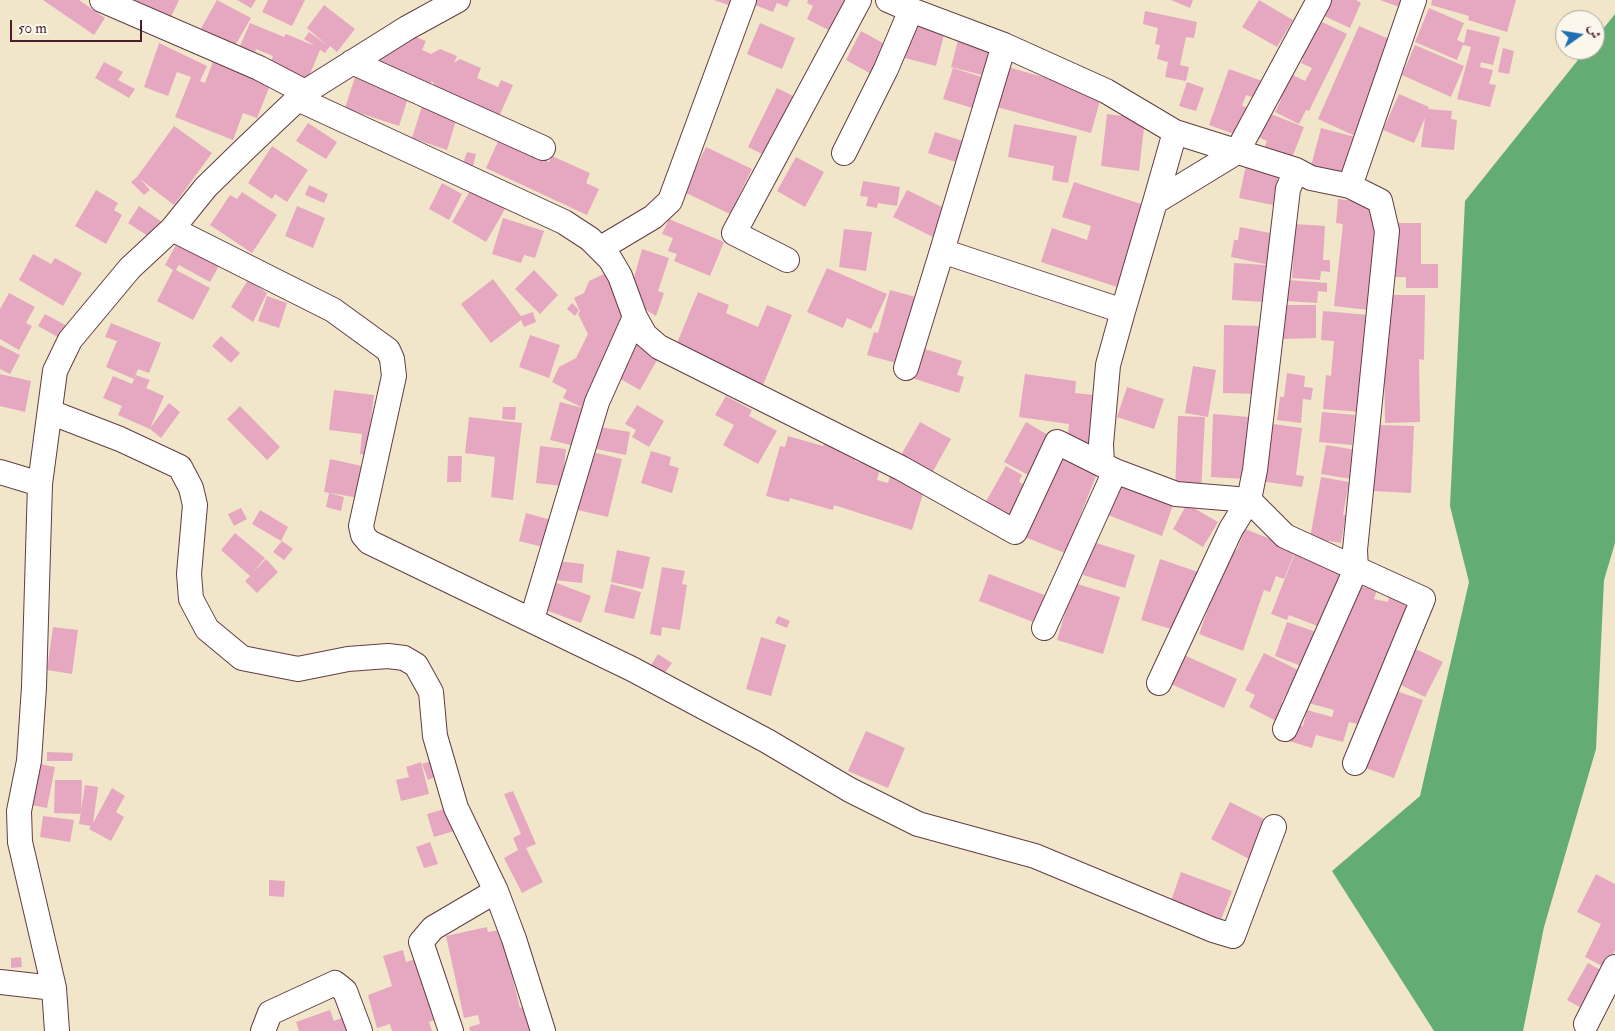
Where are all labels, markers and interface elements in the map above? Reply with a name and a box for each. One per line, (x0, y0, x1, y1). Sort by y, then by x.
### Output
scale bar (12, 10, 145, 42)
north arrow (1555, 10, 1605, 60)
text: 50 m (18, 19, 47, 38)
text: ش (1584, 23, 1604, 40)

